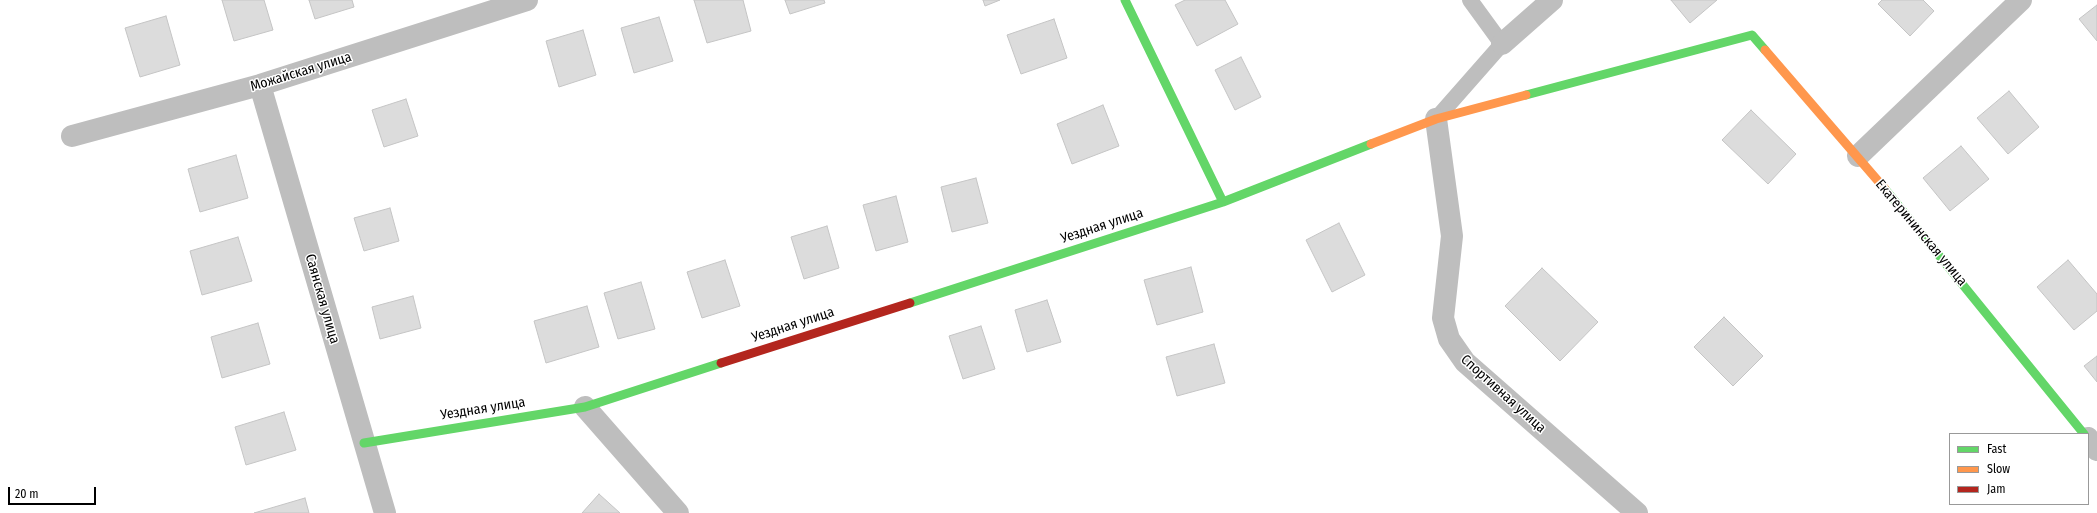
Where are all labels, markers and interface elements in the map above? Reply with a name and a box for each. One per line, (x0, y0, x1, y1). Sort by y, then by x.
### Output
street label: Можайская улица (248, 49, 354, 95)
street label: Екатерининская улица (1872, 176, 1970, 290)
street label: Уездная улица (1059, 205, 1145, 247)
street label: Саянская улица (301, 252, 343, 346)
street label: Уездная улица (750, 304, 836, 346)
street label: Спортивная улица (1457, 351, 1549, 437)
street label: Уездная улица (439, 394, 527, 424)
legend (1949, 433, 2089, 505)
text: Fast (1987, 442, 2006, 456)
text: Slow (1987, 462, 2010, 476)
scale bar (10, 479, 98, 505)
text: Jam (1987, 482, 2005, 496)
text: 20 m (15, 487, 39, 501)

